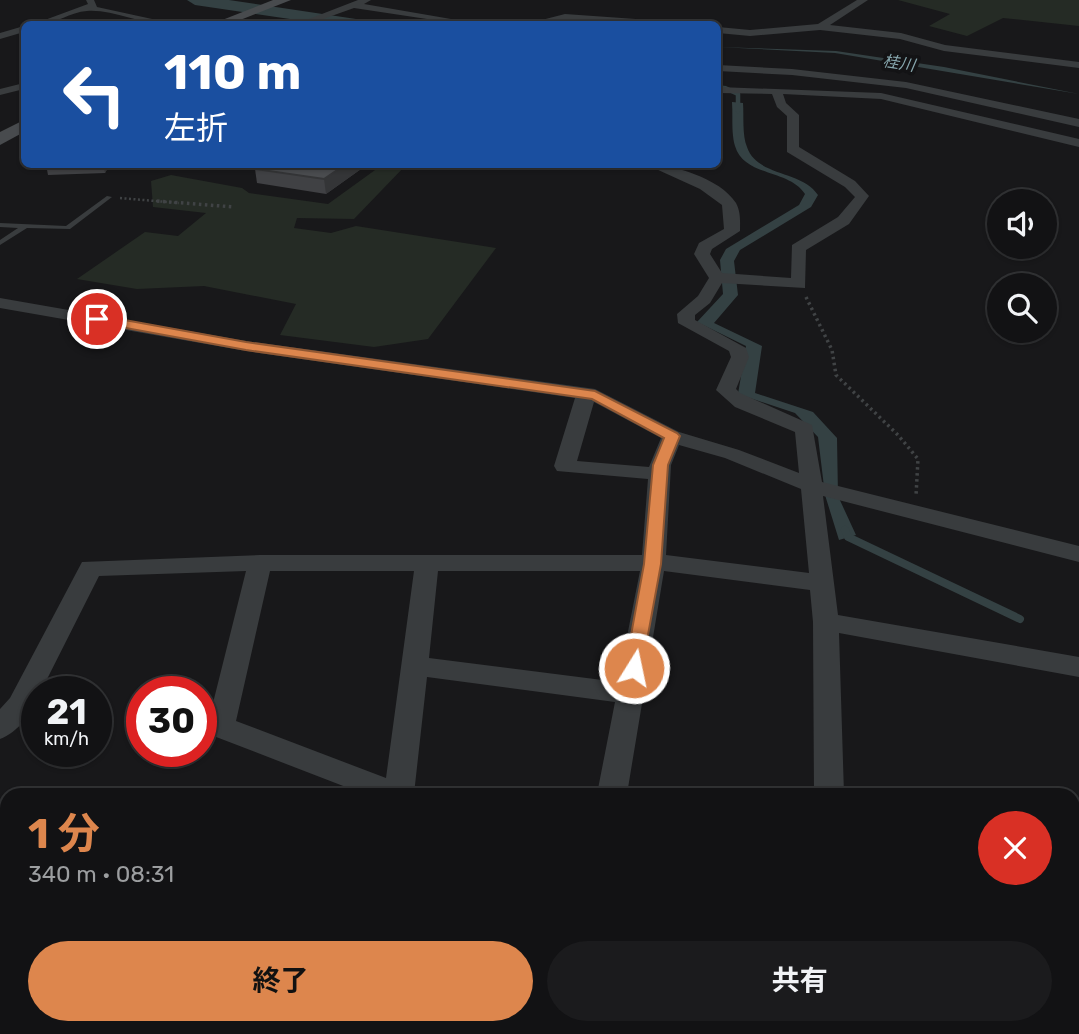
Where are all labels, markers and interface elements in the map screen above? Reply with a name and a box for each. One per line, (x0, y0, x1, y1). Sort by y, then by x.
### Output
text: 110 m (164, 43, 301, 101)
icon: left (49, 49, 140, 140)
water label: 桂川 (882, 51, 918, 75)
text: 左折 (164, 109, 228, 147)
map controls (987, 189, 1057, 343)
button: sound (987, 189, 1057, 259)
button: search (987, 273, 1057, 343)
pin (67, 289, 127, 349)
icon: arrive (78, 300, 116, 338)
position arrow (597, 631, 671, 705)
speed limit sign: 30 (126, 676, 217, 767)
text: 21 (46, 691, 87, 733)
text: km/h (44, 728, 89, 750)
text: 1 分 (28, 809, 100, 859)
button: close (978, 811, 1052, 885)
text: 340 m · 08:31 (28, 860, 174, 888)
button: 終了 (28, 941, 533, 1021)
button: 共有 (547, 941, 1052, 1021)

